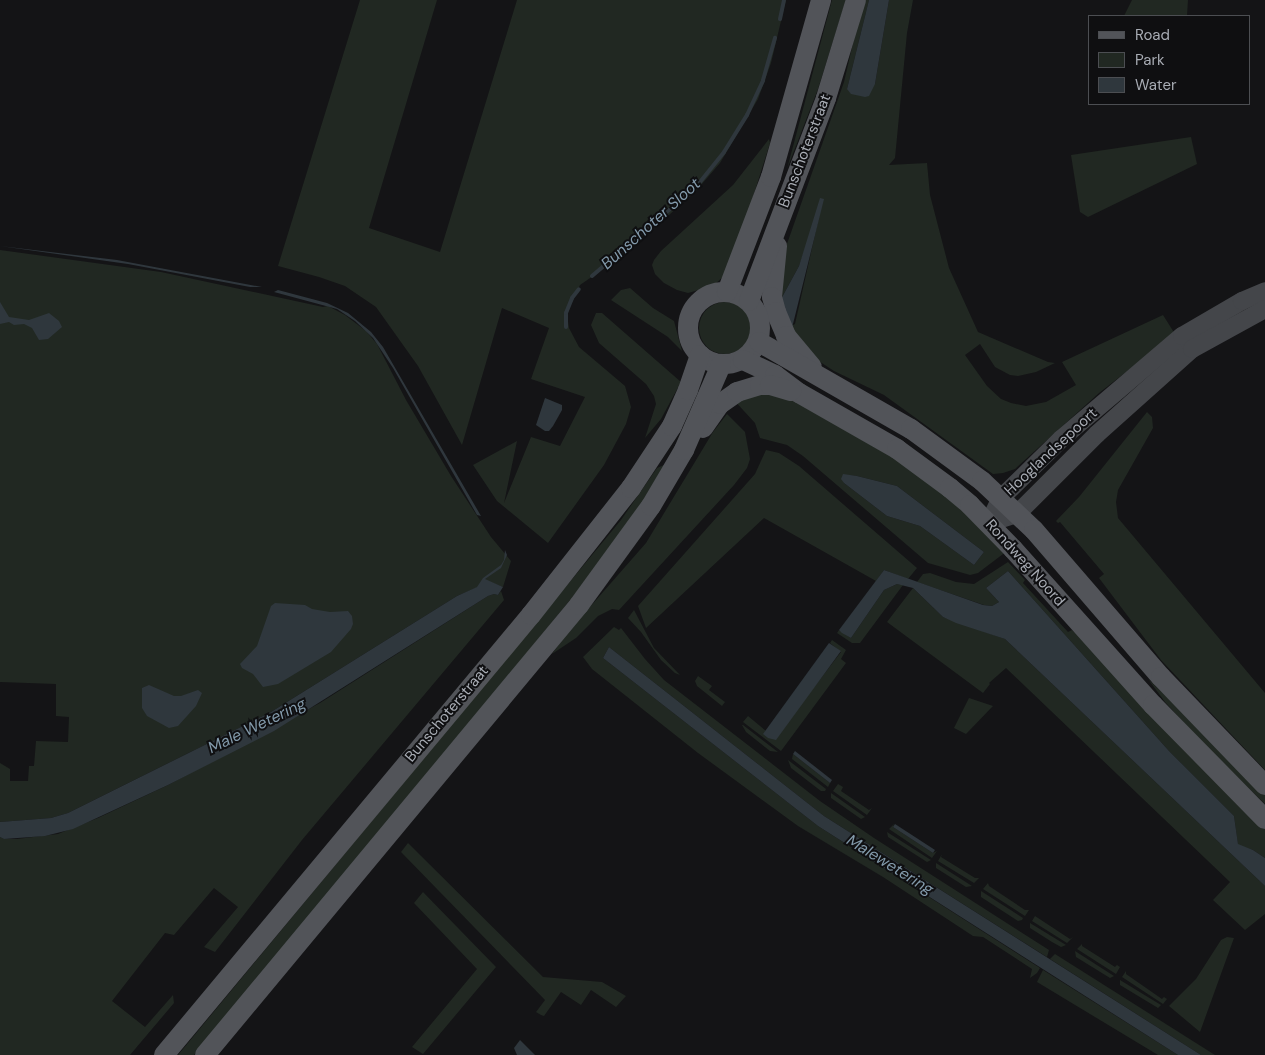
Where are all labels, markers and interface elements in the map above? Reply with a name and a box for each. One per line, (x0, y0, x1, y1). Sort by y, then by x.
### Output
legend (1088, 15, 1250, 105)
text: Road (1135, 25, 1170, 45)
text: Park (1135, 50, 1165, 70)
text: Water (1135, 75, 1176, 95)
street label: Bunschoterstraat (775, 92, 835, 210)
water label: Bunschoter Sloot (597, 174, 705, 274)
street label: Hooglandsepoort (1001, 404, 1101, 500)
street label: Rondweg Noord (981, 516, 1069, 610)
street label: Bunschoterstraat (402, 662, 492, 766)
water label: Male Wetering (205, 694, 309, 758)
water label: Malewetering (843, 831, 937, 899)

